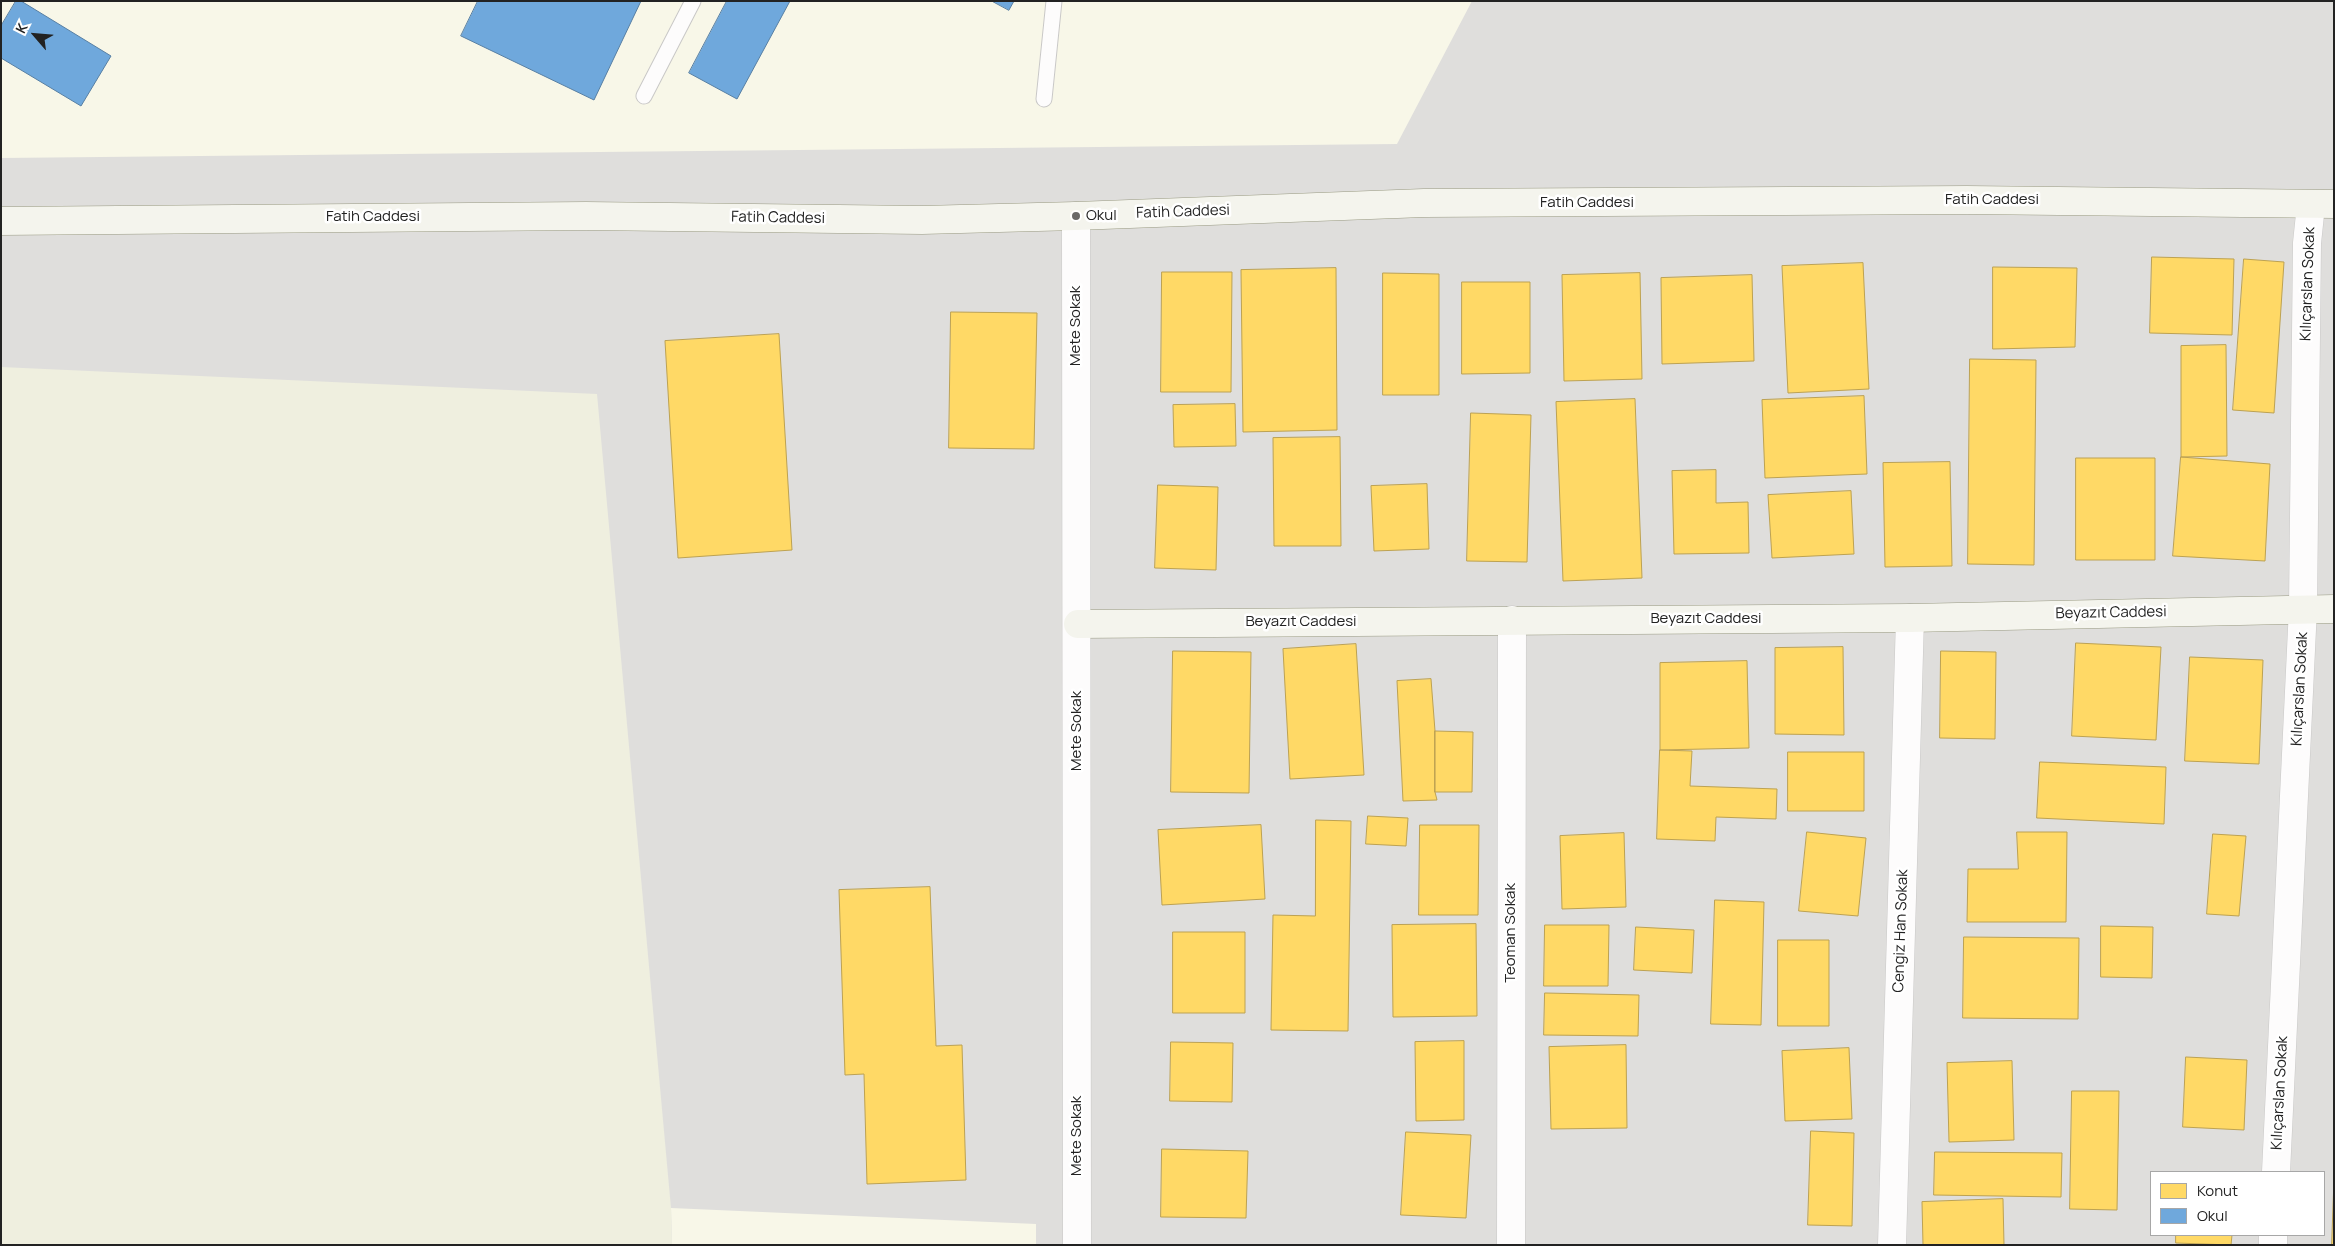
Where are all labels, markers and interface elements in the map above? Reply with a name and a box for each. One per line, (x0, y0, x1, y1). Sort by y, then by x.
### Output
north arrow (10, 10, 60, 60)
text: K (11, 20, 32, 36)
street label: Fatih Caddesi (1945, 191, 2039, 209)
street label: Fatih Caddesi (1540, 194, 1634, 212)
street label: Fatih Caddesi (1136, 201, 1230, 223)
place label: Okul (1086, 207, 1117, 225)
street label: Fatih Caddesi (326, 208, 420, 226)
street label: Fatih Caddesi (731, 208, 825, 228)
marker: Okul (1070, 210, 1082, 222)
street label: Kılıçarslan Sokak (2297, 227, 2319, 341)
street label: Mete Sokak (1067, 286, 1085, 366)
street label: Beyazıt Caddesi (2055, 603, 2167, 623)
street label: Beyazıt Caddesi (1650, 610, 1762, 628)
street label: Beyazıt Caddesi (1245, 613, 1357, 631)
street label: Kılıçarslan Sokak (2288, 632, 2312, 746)
street label: Mete Sokak (1068, 691, 1086, 771)
street label: Cengiz Han Sokak (1890, 869, 1912, 993)
street label: Teoman Sokak (1502, 883, 1520, 983)
street label: Kılıçarslan Sokak (2268, 1036, 2292, 1150)
street label: Mete Sokak (1068, 1096, 1086, 1176)
legend (2150, 1171, 2325, 1236)
text: Konut (2197, 1180, 2238, 1201)
text: Okul (2197, 1205, 2228, 1226)

